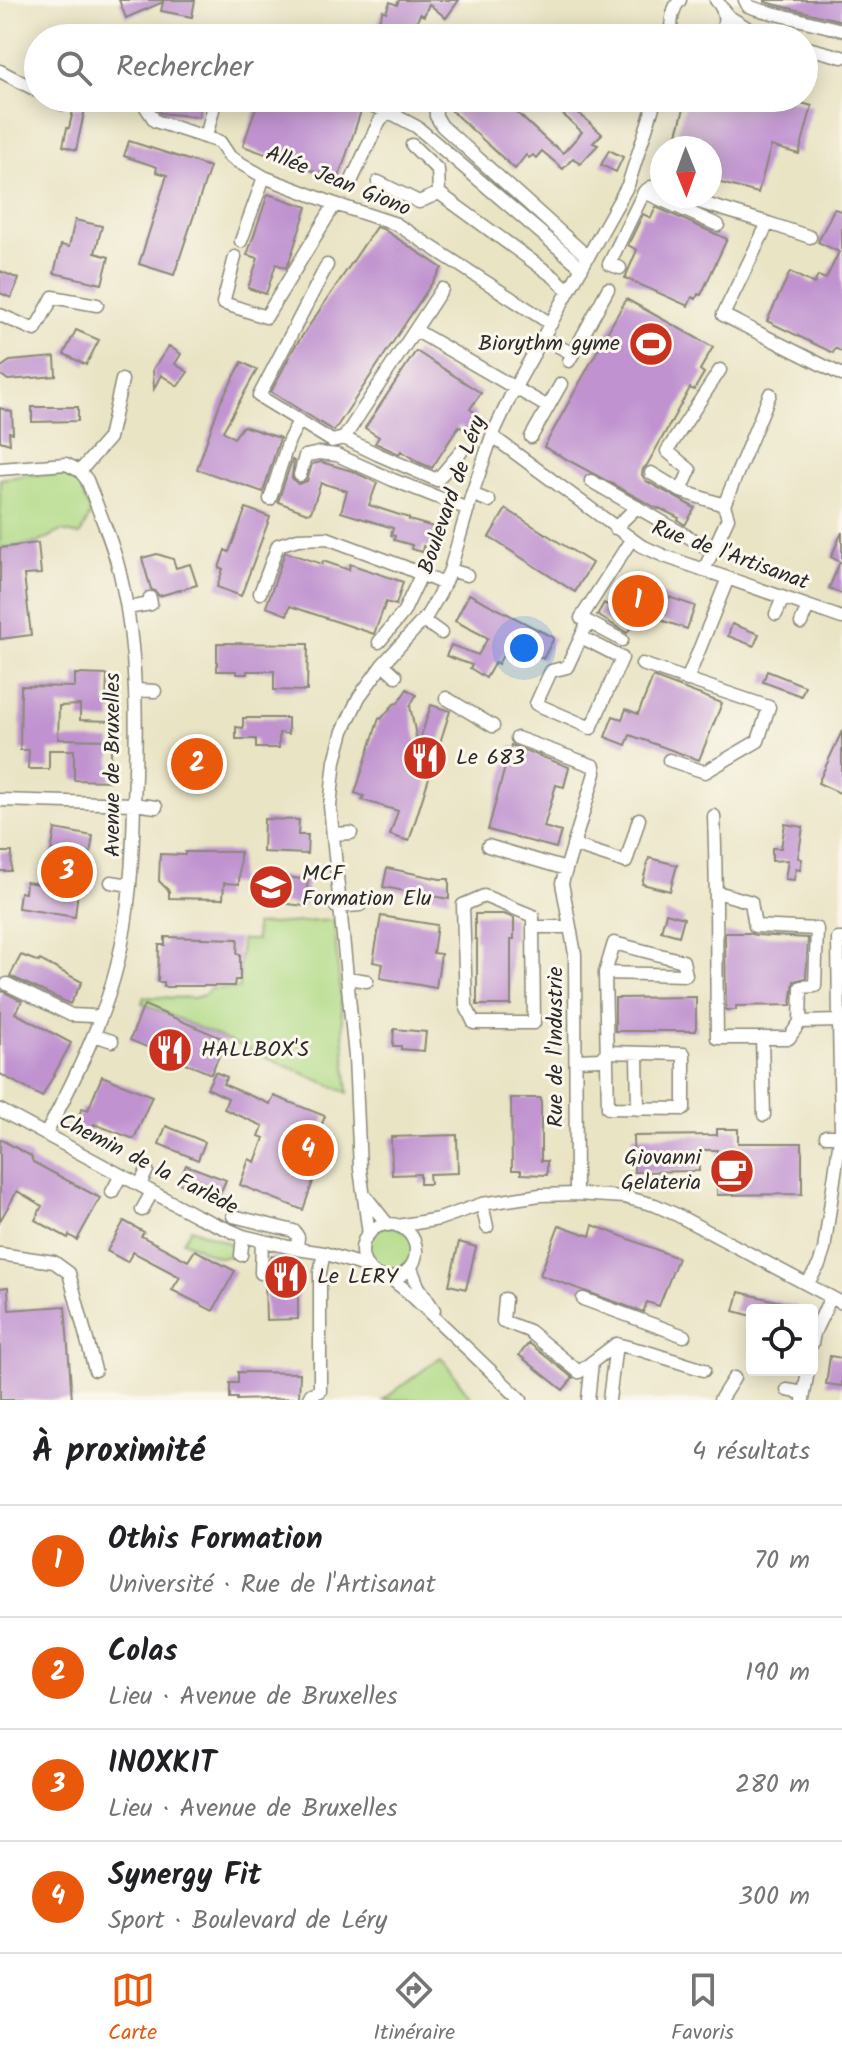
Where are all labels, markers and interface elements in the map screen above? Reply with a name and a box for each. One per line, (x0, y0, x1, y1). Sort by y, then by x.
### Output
search box (24, 24, 818, 112)
text: Rechercher (116, 44, 253, 92)
icon: search (52, 46, 96, 90)
north arrow (650, 136, 722, 208)
street label: Allée Jean Giono (260, 137, 416, 227)
sports icon: Biorythm gyme (627, 320, 675, 368)
place label: Biorythm gyme (478, 327, 620, 362)
street label: Boulevard de Léry (410, 410, 497, 579)
street label: Rue de l'Artisanat (646, 511, 814, 601)
pin: 1 (612, 571, 664, 631)
your location (504, 628, 544, 668)
street label: Avenue de Bruxelles (96, 672, 131, 857)
pin: 2 (171, 734, 223, 794)
restaurant icon: Le 683 (401, 734, 449, 782)
place label: Le 683 (456, 741, 525, 776)
pin: 3 (41, 842, 93, 902)
place label: MCF Formation Elu (302, 857, 432, 917)
school or university icon: MCF Formation Elu (247, 863, 295, 911)
street label: Rue de l'Industrie (539, 966, 574, 1127)
restaurant icon: HALLBOX'S (146, 1026, 194, 1074)
place label: HALLBOX'S (201, 1033, 310, 1068)
street label: Chemin de la Farlède (52, 1105, 244, 1225)
pin: 4 (282, 1120, 334, 1180)
place label: Giovanni Gelateria (621, 1141, 702, 1201)
cafe icon: Giovanni Gelateria (708, 1147, 756, 1195)
restaurant icon: Le LERY (262, 1253, 310, 1301)
place label: Le LERY (317, 1260, 399, 1295)
map controls (746, 1304, 818, 1376)
button: locate (746, 1304, 818, 1376)
text: À proximité (32, 1425, 205, 1479)
text: 4 résultats (692, 1431, 810, 1473)
text: Othis Formation (108, 1516, 323, 1564)
text: 1 (54, 1540, 62, 1582)
text: 70 m (754, 1540, 810, 1582)
text: Université · Rue de l'Artisanat (108, 1564, 436, 1606)
text: Colas (108, 1628, 177, 1676)
text: 2 (50, 1652, 66, 1694)
text: 190 m (745, 1652, 810, 1694)
text: Lieu · Avenue de Bruxelles (108, 1676, 398, 1718)
text: INOXKIT (108, 1740, 216, 1788)
text: 3 (51, 1764, 65, 1806)
text: 280 m (735, 1764, 810, 1806)
text: Lieu · Avenue de Bruxelles (108, 1788, 398, 1830)
text: Synergy Fit (108, 1852, 261, 1900)
text: 4 (51, 1876, 65, 1918)
text: 300 m (738, 1876, 810, 1918)
text: Sport · Boulevard de Léry (108, 1900, 387, 1942)
tab: Carte (108, 1968, 157, 2051)
tab: Itinéraire (373, 1968, 455, 2051)
tab: Favoris (671, 1968, 734, 2051)

